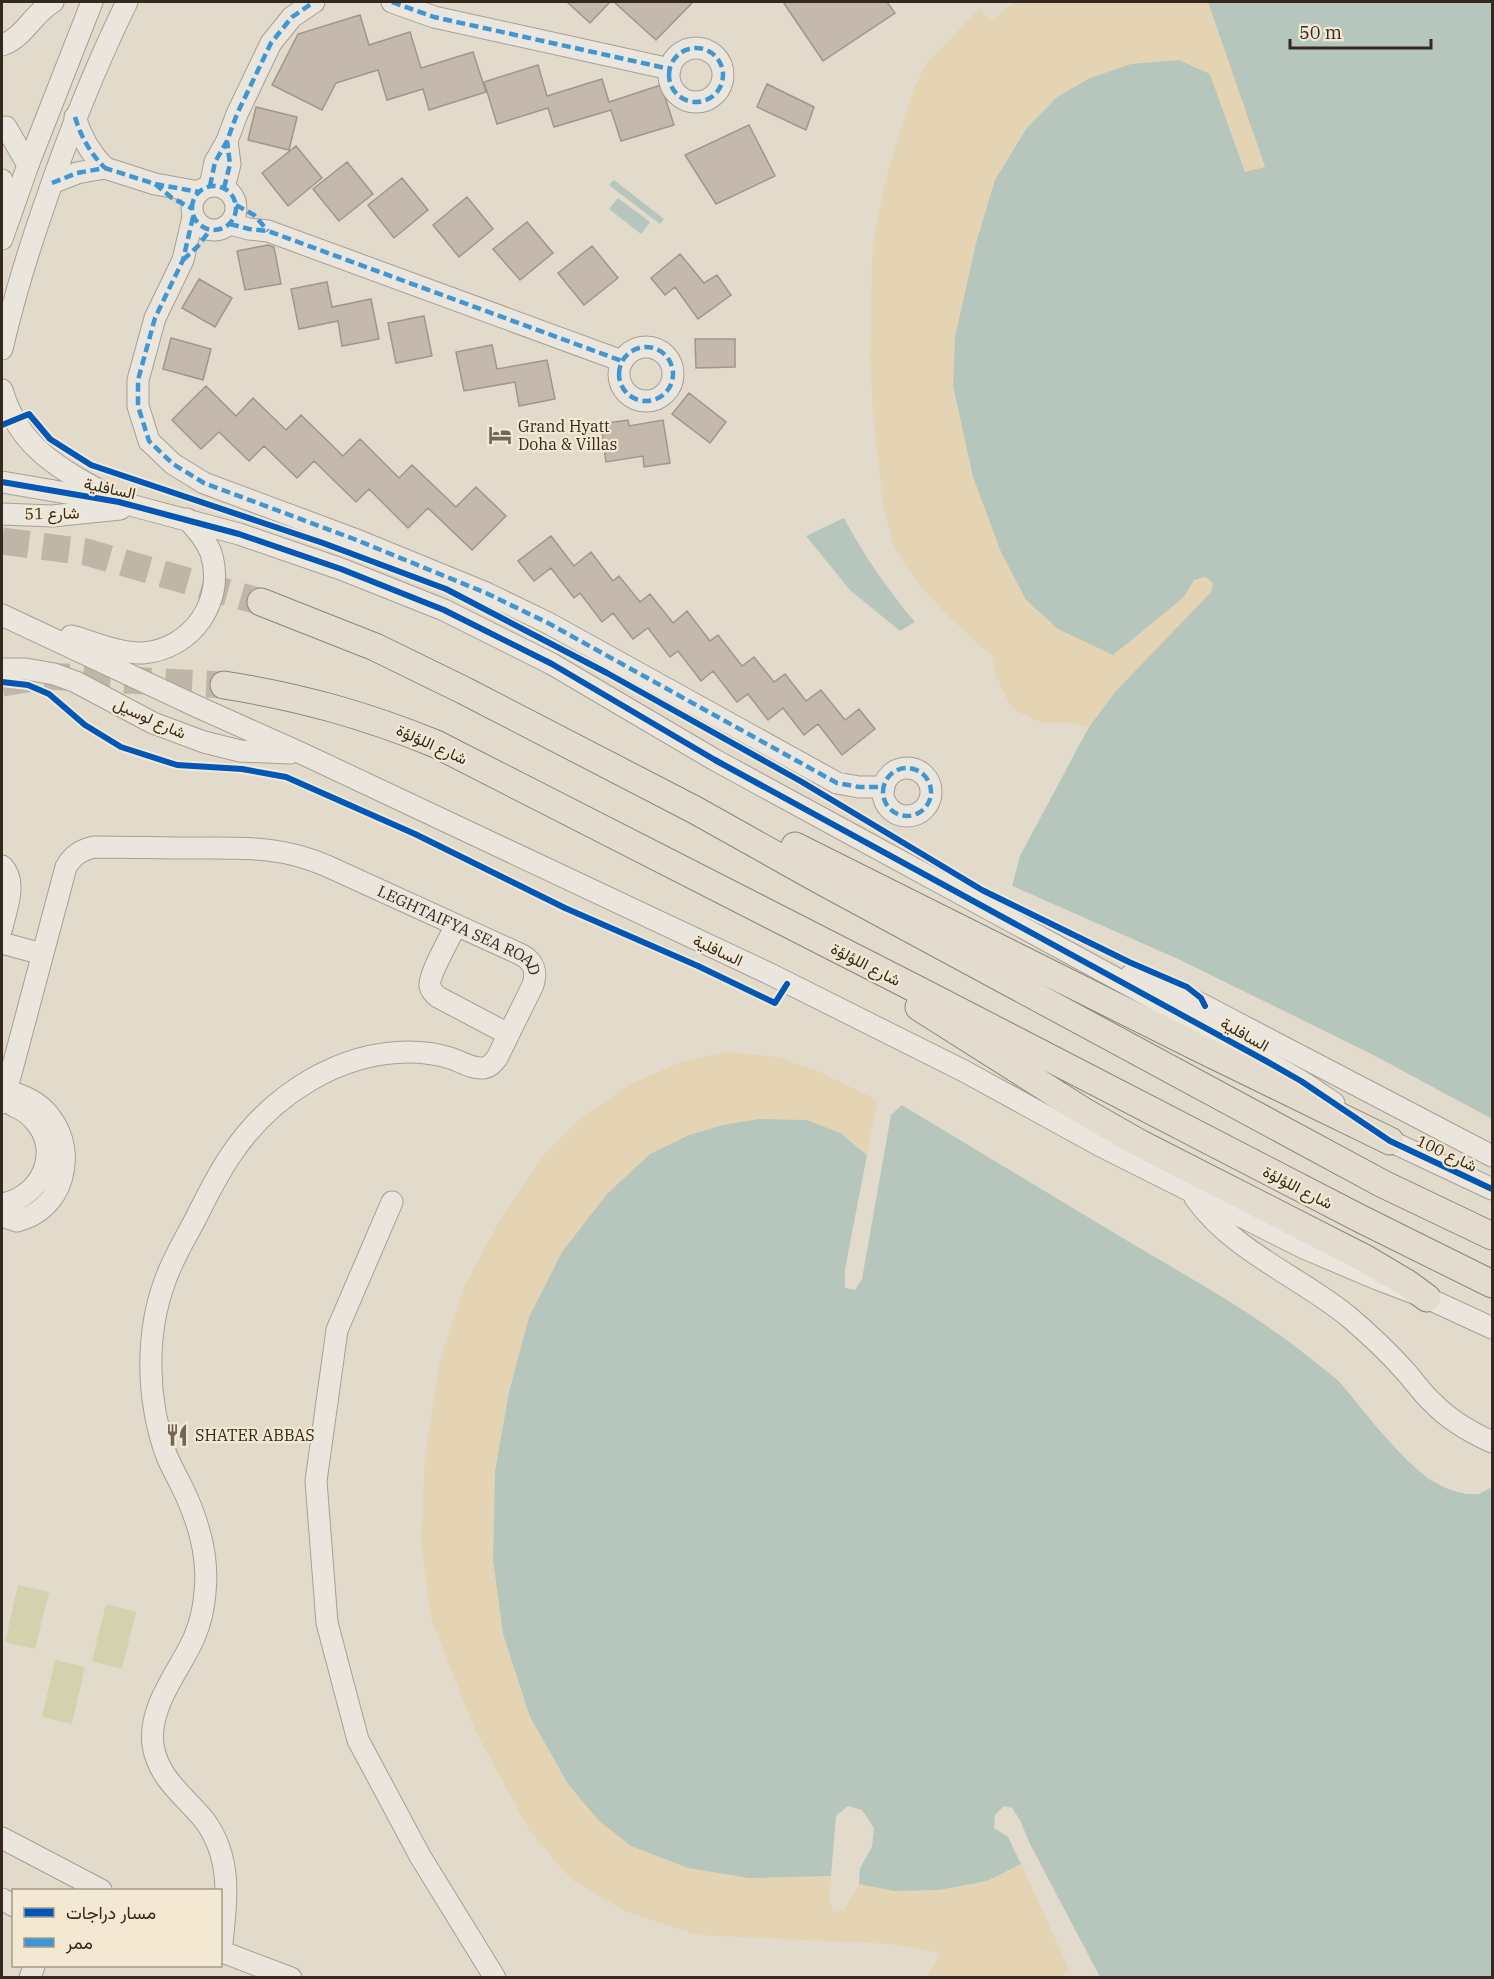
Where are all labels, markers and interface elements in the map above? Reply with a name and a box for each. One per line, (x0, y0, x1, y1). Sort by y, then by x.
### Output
scale bar (1290, 12, 1431, 50)
text: 50 m (1299, 21, 1342, 44)
place label: Grand Hyatt Doha & Villas (518, 416, 617, 454)
hotel icon: Grand Hyatt Doha & Villas (487, 422, 513, 448)
street label: السافلية (82, 473, 138, 503)
street label: شارع 51 (24, 503, 80, 525)
street label: شارع لوسيل (110, 693, 189, 745)
street label: شارع اللؤلؤة (393, 719, 471, 770)
street label: LEGHTAIFYA SEA ROAD (374, 880, 545, 977)
street label: السافلية (690, 930, 746, 970)
street label: شارع اللؤلؤة (827, 938, 904, 992)
street label: السافلية (1217, 1013, 1273, 1055)
street label: شارع 100 (1413, 1130, 1481, 1178)
street label: شارع اللؤلؤة (1259, 1161, 1336, 1215)
restaurant icon: SHATER ABBAS (164, 1422, 190, 1448)
place label: SHATER ABBAS (195, 1425, 315, 1445)
legend (12, 1889, 222, 1967)
text: مسار دراجات (66, 1901, 156, 1924)
text: ممر (65, 1931, 93, 1954)

